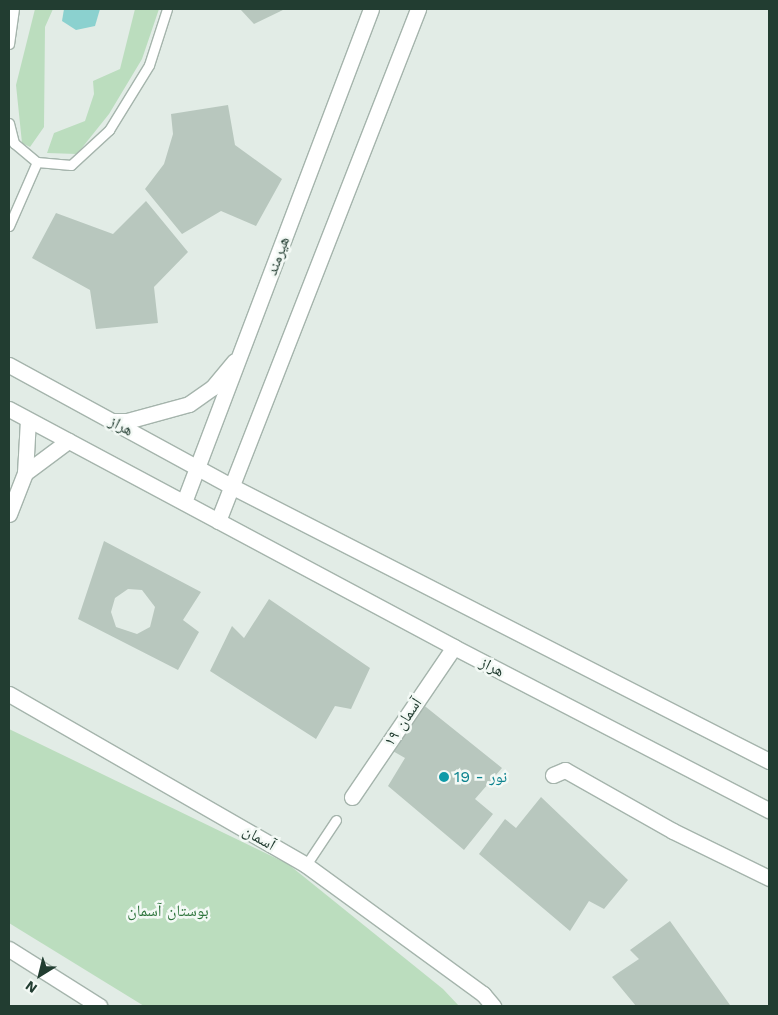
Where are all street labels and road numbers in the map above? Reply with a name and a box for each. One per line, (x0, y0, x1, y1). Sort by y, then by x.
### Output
street label: هیرمند (262, 234, 294, 278)
street label: هراز (106, 412, 136, 440)
street label: هراز (477, 653, 507, 681)
street label: آسمان ۱۹ (380, 694, 426, 750)
street label: آسمان (239, 821, 279, 855)

